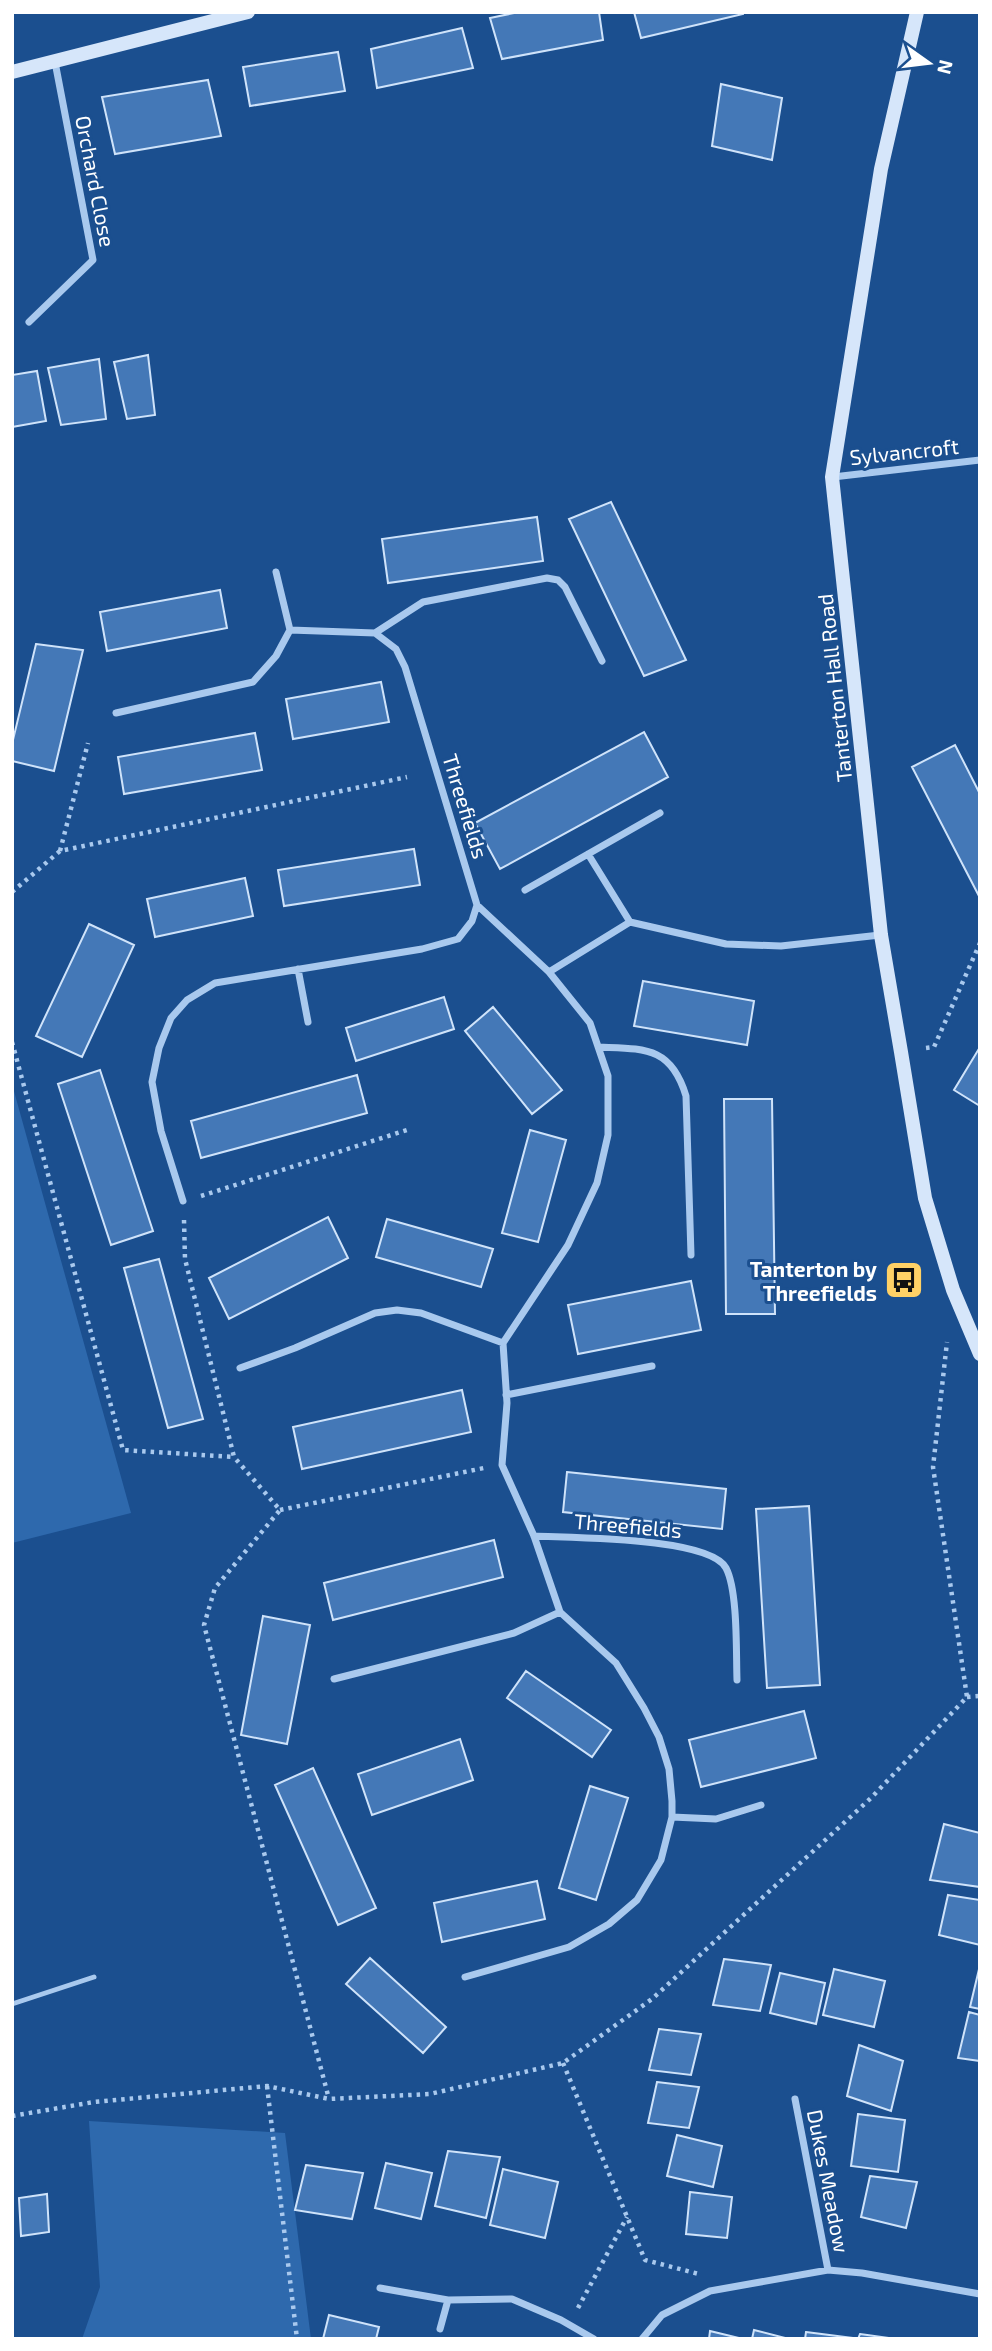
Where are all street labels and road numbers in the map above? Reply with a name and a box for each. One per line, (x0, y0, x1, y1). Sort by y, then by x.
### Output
street label: Orchard Close (71, 113, 121, 249)
street label: Sylvancroft (848, 433, 960, 469)
street label: Tanterton Hall Road (812, 593, 856, 783)
street label: Threefields (438, 751, 494, 861)
street label: Threefields (573, 1508, 683, 1542)
street label: Dukes Meadow (803, 2107, 855, 2255)

